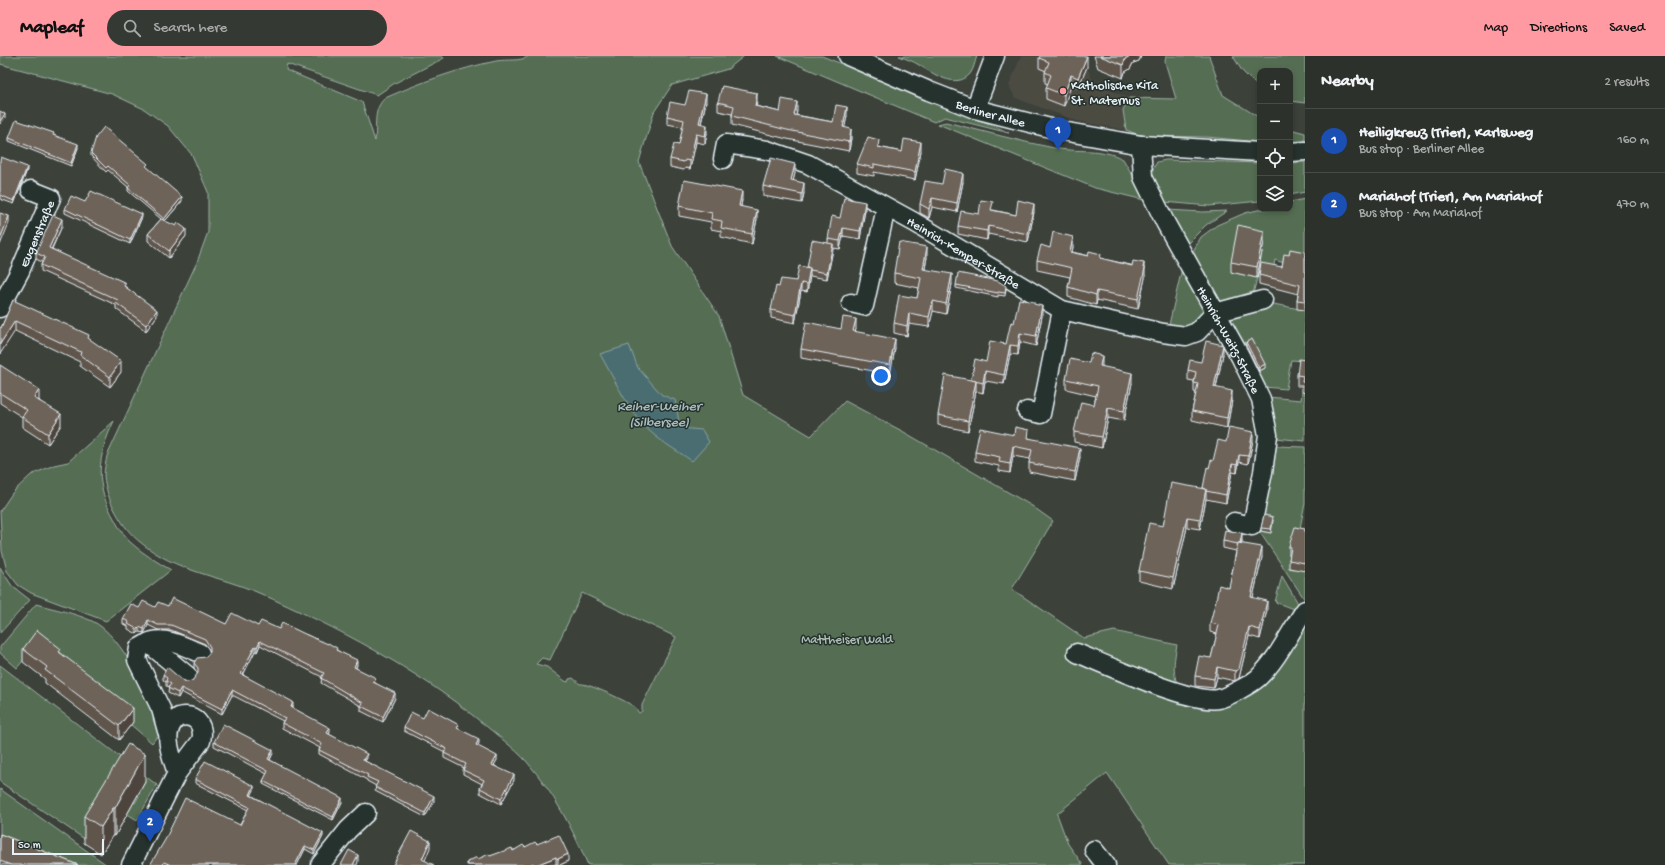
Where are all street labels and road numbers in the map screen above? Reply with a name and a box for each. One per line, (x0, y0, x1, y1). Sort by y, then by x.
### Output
street label: Berliner Allee (953, 97, 1027, 131)
street label: Eugenstraße (18, 198, 59, 270)
street label: Heinrich-Kemper-Straße (904, 215, 1022, 293)
street label: Heinrich-Weitz-Straße (1192, 284, 1262, 397)

